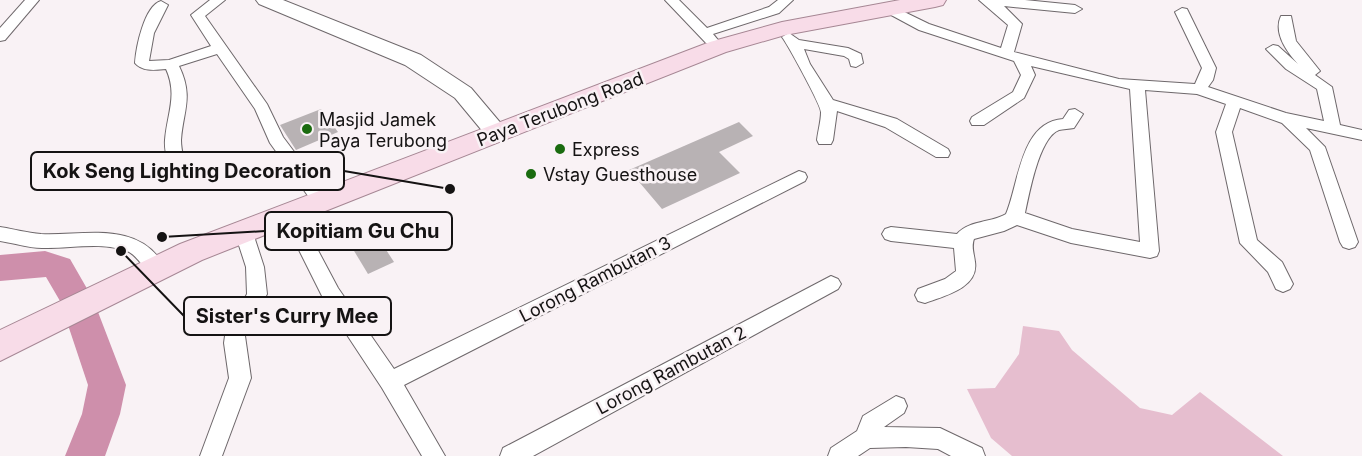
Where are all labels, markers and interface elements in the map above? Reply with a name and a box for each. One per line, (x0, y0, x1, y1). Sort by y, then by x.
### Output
street label: Paya Terubong Road (474, 68, 646, 150)
place label: Masjid Jamek Paya Terubong (319, 109, 447, 151)
marker: Masjid Jamek Paya Terubong (300, 122, 314, 136)
place label: Express (572, 139, 640, 160)
marker: Express (553, 142, 567, 156)
callout: Kok Seng Lighting Decoration (31, 152, 344, 190)
text: Kok Seng Lighting Decoration (43, 159, 331, 183)
place label: Vstay Guesthouse (543, 164, 697, 185)
marker: Vstay Guesthouse (524, 167, 538, 181)
callout: Kopitiam Gu Chu (265, 212, 452, 250)
text: Kopitiam Gu Chu (276, 219, 440, 243)
street label: Lorong Rambutan 3 (516, 232, 674, 326)
callout: Sister's Curry Mee (184, 297, 391, 335)
text: Sister's Curry Mee (196, 304, 378, 328)
street label: Lorong Rambutan 2 (592, 322, 750, 418)

